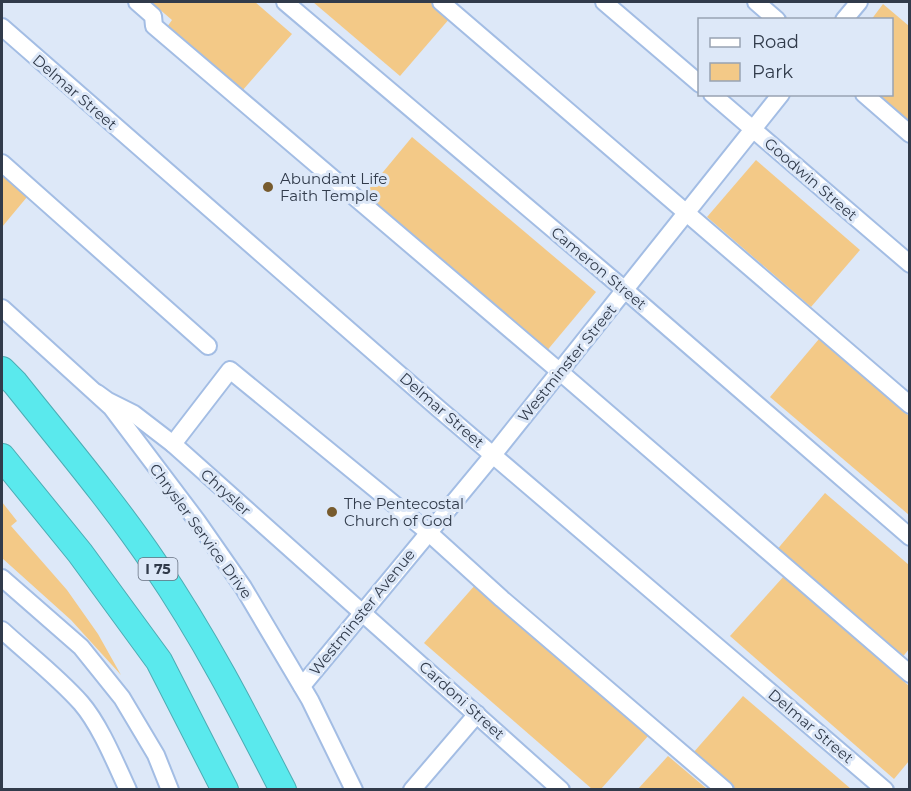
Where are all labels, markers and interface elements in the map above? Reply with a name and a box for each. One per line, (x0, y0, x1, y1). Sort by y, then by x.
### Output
legend (698, 18, 893, 96)
text: Road (752, 31, 799, 53)
street label: Delmar Street (29, 50, 121, 134)
text: Park (752, 61, 793, 83)
street label: Goodwin Street (761, 133, 861, 225)
place label: Abundant Life Faith Temple (280, 169, 387, 205)
marker: Abundant Life Faith Temple (261, 180, 275, 194)
street label: Cameron Street (547, 222, 651, 314)
street label: Westminster Street (514, 300, 620, 426)
street label: Delmar Street (396, 368, 488, 452)
street label: Chrysler Service Drive (146, 460, 256, 602)
street label: Chrysler (197, 464, 255, 520)
place label: The Pentecostal Church of God (344, 494, 464, 530)
marker: The Pentecostal Church of God (325, 505, 339, 519)
street label: Westminster Avenue (305, 545, 419, 679)
road number: I 75 (138, 558, 178, 580)
street label: Cardoni Street (415, 657, 509, 743)
street label: Delmar Street (764, 685, 858, 767)

